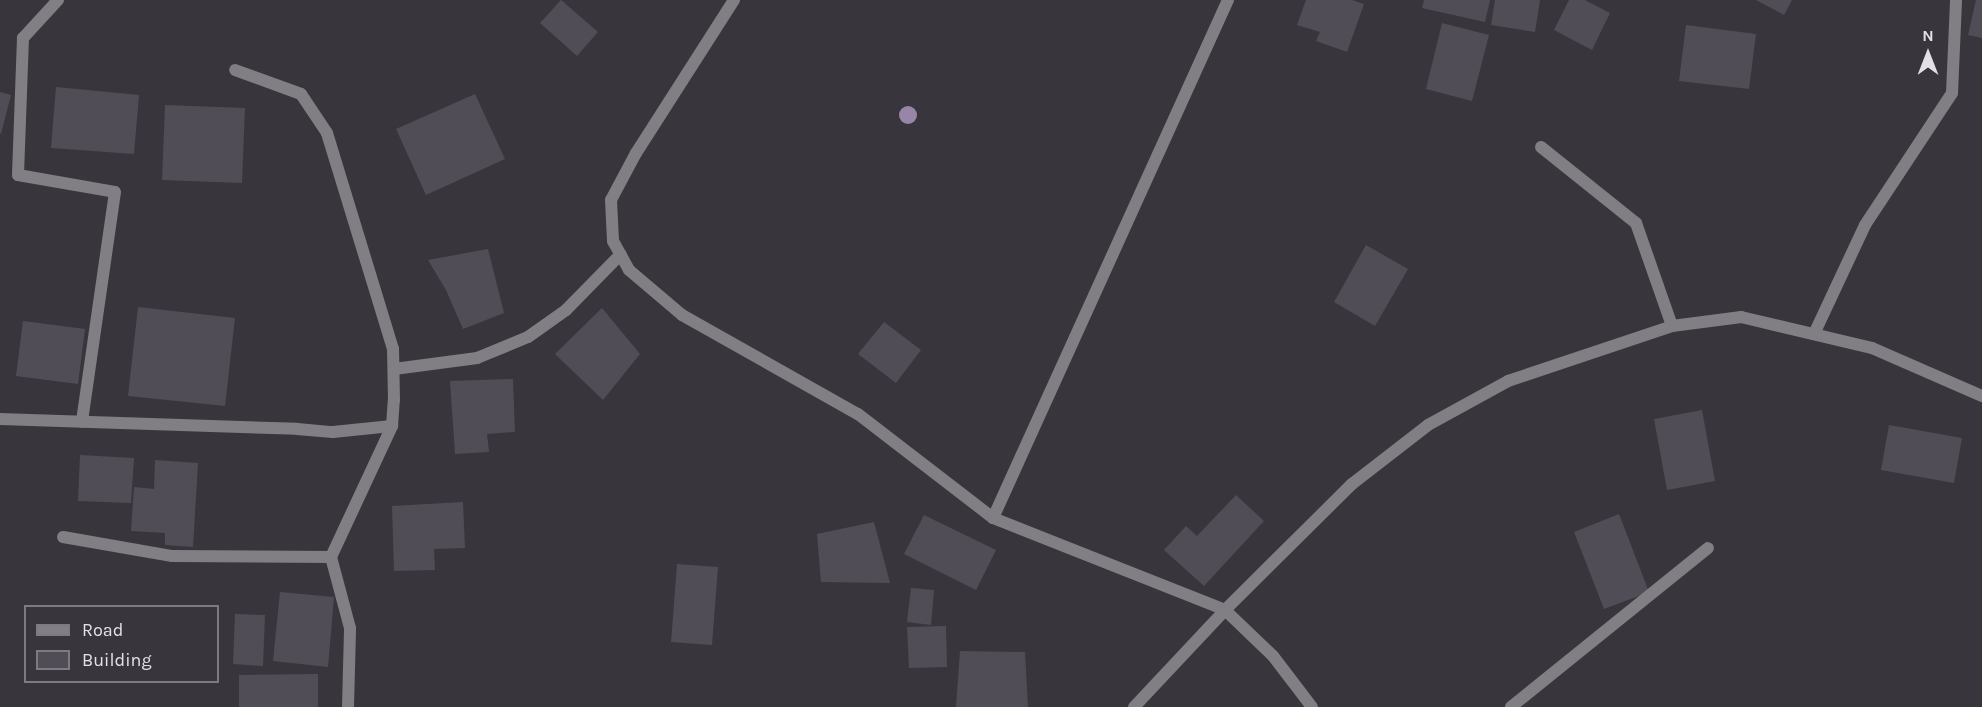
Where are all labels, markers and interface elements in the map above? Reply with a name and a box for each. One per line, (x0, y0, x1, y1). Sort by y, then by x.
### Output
north arrow (1898, 24, 1958, 84)
text: N (1922, 26, 1934, 45)
legend (24, 605, 219, 683)
text: Road (82, 619, 123, 641)
text: Building (82, 649, 152, 671)

